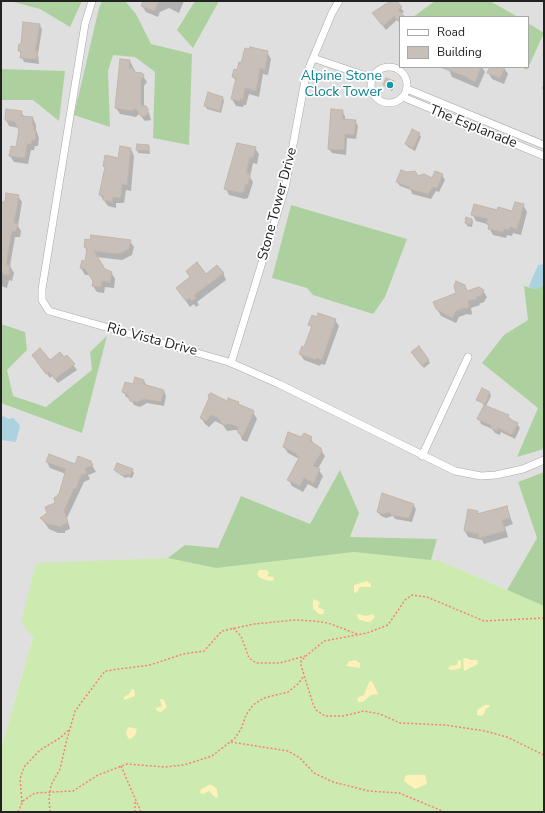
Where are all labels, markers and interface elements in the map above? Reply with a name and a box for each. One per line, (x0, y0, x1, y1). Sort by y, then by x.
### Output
legend (399, 16, 529, 68)
text: Road (437, 24, 465, 40)
text: Building (437, 44, 482, 60)
place label: Alpine Stone Clock Tower (301, 69, 382, 102)
marker: Alpine Stone Clock Tower (385, 80, 395, 90)
street label: The Esplanade (427, 102, 519, 152)
street label: Stone Tower Drive (255, 146, 301, 262)
street label: Rio Vista Drive (105, 320, 199, 360)

